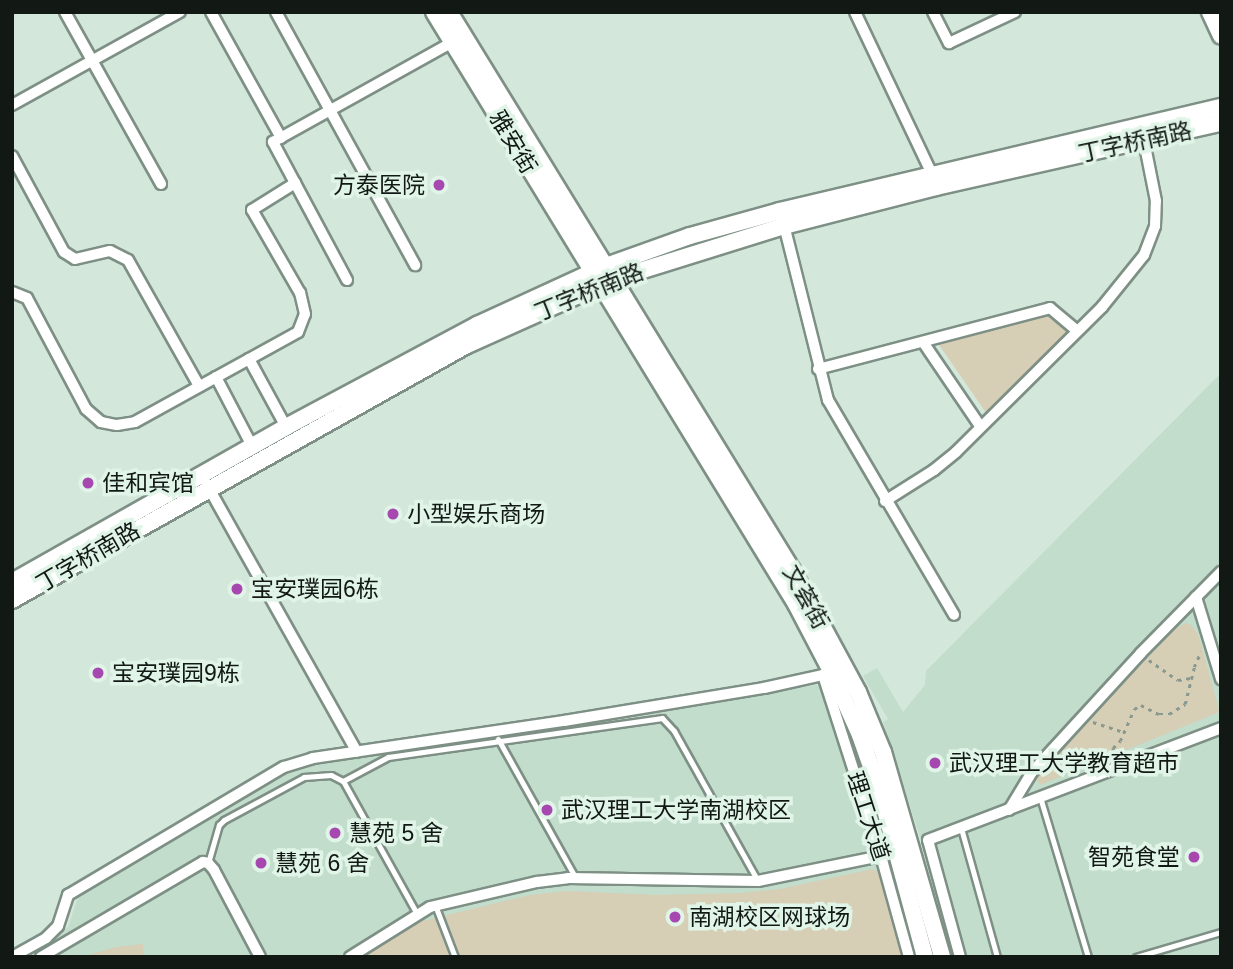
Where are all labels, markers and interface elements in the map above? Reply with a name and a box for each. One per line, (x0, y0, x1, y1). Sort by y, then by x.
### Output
street label: 雅安街 (483, 105, 543, 179)
street label: 丁字桥南路 (1076, 117, 1194, 167)
place label: 方泰医院 (333, 171, 425, 199)
marker: 方泰医院 (431, 177, 447, 193)
street label: 丁字桥南路 (531, 258, 647, 326)
place label: 佳和宾馆 (102, 469, 194, 497)
marker: 佳和宾馆 (80, 475, 96, 491)
place label: 小型娱乐商场 (407, 500, 545, 528)
marker: 小型娱乐商场 (385, 506, 401, 522)
street label: 丁字桥南路 (31, 516, 145, 598)
street label: 文荟街 (777, 560, 835, 634)
place label: 宝安璞园6栋 (251, 575, 379, 603)
marker: 宝安璞园6栋 (229, 581, 245, 597)
place label: 宝安璞园9栋 (112, 659, 240, 687)
marker: 宝安璞园9栋 (90, 665, 106, 681)
place label: 武汉理工大学教育超市 (949, 749, 1179, 777)
marker: 武汉理工大学教育超市 (927, 755, 943, 771)
street label: 理工大道 (841, 768, 895, 864)
place label: 武汉理工大学南湖校区 (561, 796, 791, 824)
marker: 武汉理工大学南湖校区 (539, 802, 555, 818)
place label: 慧苑 5 舍 (349, 819, 444, 847)
marker: 慧苑 5 舍 (327, 825, 343, 841)
place label: 智苑食堂 (1088, 843, 1180, 871)
place label: 慧苑 6 舍 (275, 849, 370, 877)
marker: 智苑食堂 (1186, 849, 1202, 865)
marker: 慧苑 6 舍 (253, 855, 269, 871)
place label: 南湖校区网球场 (689, 903, 850, 931)
marker: 南湖校区网球场 (667, 909, 683, 925)

